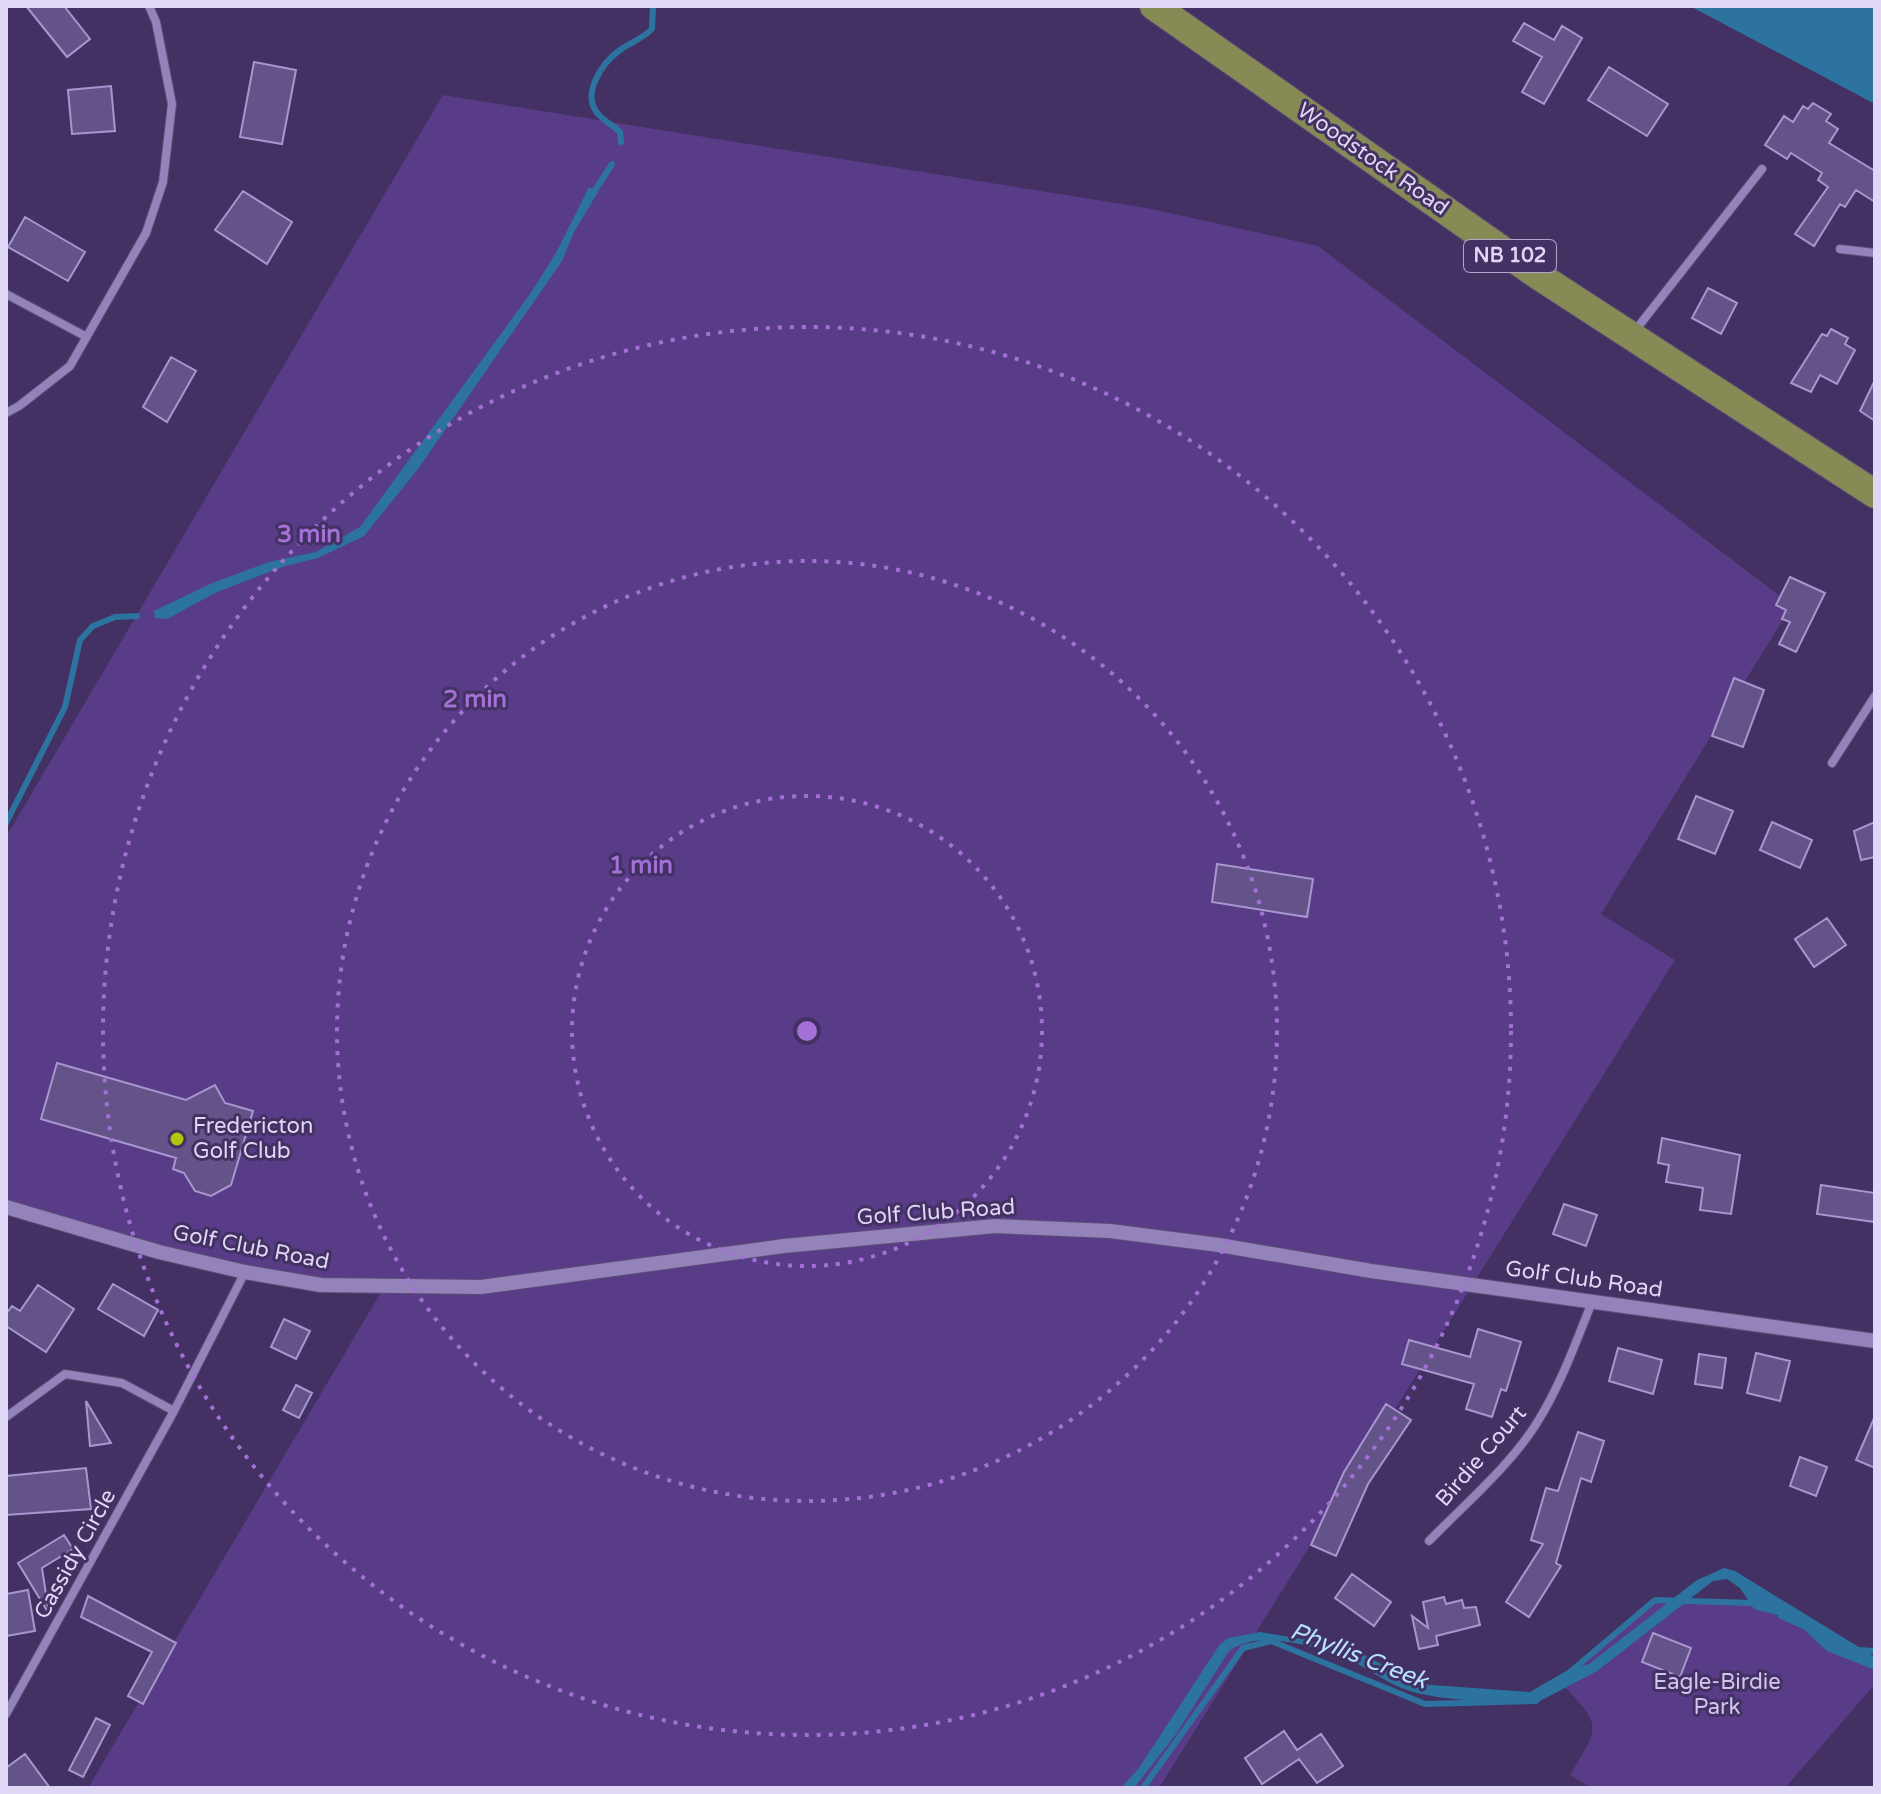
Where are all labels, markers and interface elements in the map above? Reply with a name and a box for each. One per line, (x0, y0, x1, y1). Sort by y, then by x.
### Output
street label: Woodstock Road (1292, 97, 1454, 221)
road number: NB 102 (1464, 240, 1556, 272)
text: 3 min (277, 520, 341, 549)
text: 2 min (443, 685, 507, 714)
text: 1 min (609, 851, 673, 880)
centre of rings (793, 1017, 821, 1045)
place label: Fredericton Golf Club (193, 1113, 313, 1164)
marker: Fredericton Golf Club (168, 1130, 186, 1148)
street label: Golf Club Road (856, 1193, 1016, 1231)
street label: Golf Club Road (171, 1219, 331, 1275)
street label: Golf Club Road (1504, 1255, 1664, 1303)
street label: Birdie Court (1430, 1400, 1532, 1512)
street label: Cassidy Circle (29, 1485, 121, 1623)
water label: Phyllis Creek (1286, 1617, 1433, 1696)
park label: Eagle-Birdie Park (1653, 1669, 1781, 1720)

